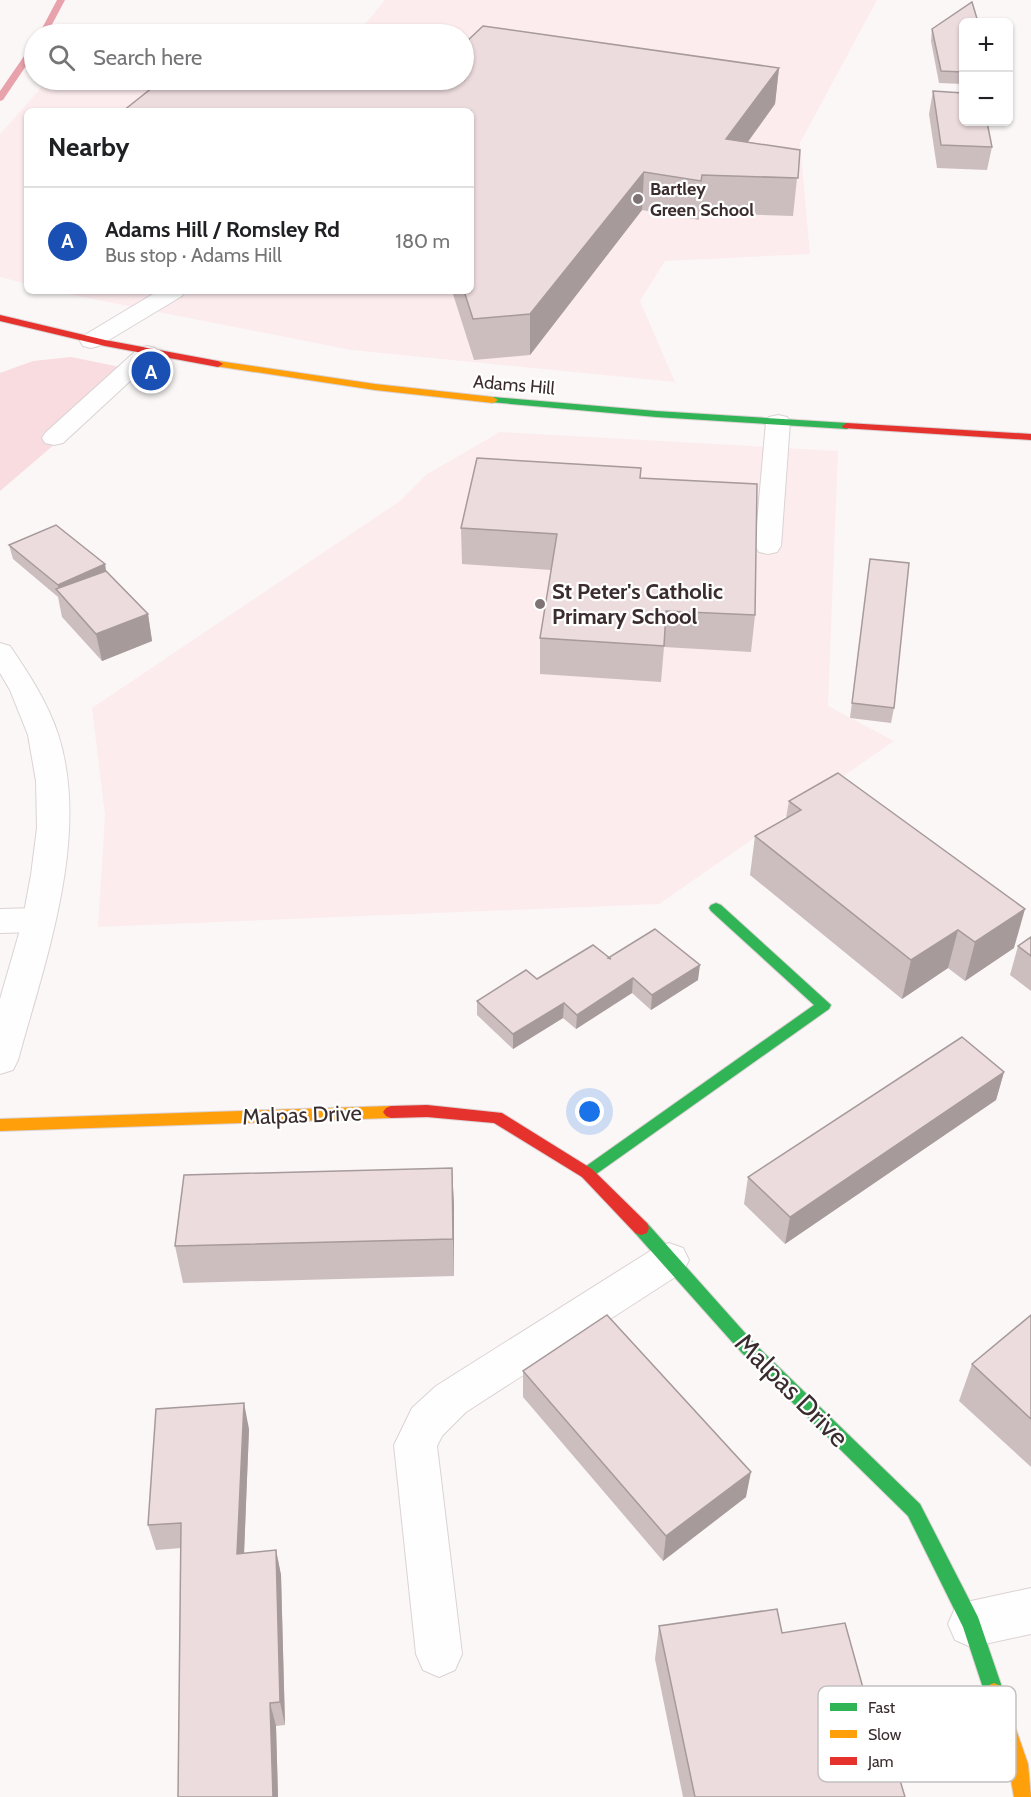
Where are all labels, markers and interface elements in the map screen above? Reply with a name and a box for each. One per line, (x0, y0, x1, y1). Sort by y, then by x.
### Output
map controls (959, 18, 1013, 126)
button: + (959, 18, 1013, 72)
search box (24, 24, 474, 90)
icon: search (45, 41, 78, 74)
text: Search here (93, 44, 202, 71)
button: − (959, 72, 1013, 126)
text: Nearby (48, 131, 129, 163)
place label: Bartley Green School (650, 178, 754, 221)
marker: Bartley Green School (631, 192, 645, 206)
text: Adams Hill / Romsley Rd (105, 216, 340, 243)
text: A (61, 229, 74, 253)
text: 180 m (395, 229, 450, 253)
text: Bus stop · Adams Hill (105, 243, 282, 267)
pin: A (132, 348, 170, 394)
street label: Adams Hill (472, 370, 556, 400)
place label: St Peter's Catholic Primary School (552, 578, 723, 630)
marker: St Peter's Catholic Primary School (533, 597, 547, 611)
your location (575, 1097, 604, 1126)
street label: Malpas Drive (242, 1099, 362, 1131)
street label: Malpas Drive (728, 1326, 856, 1454)
legend (818, 1686, 1016, 1782)
text: Fast (868, 1698, 896, 1717)
text: Slow (868, 1725, 902, 1744)
text: Jam (867, 1752, 894, 1771)

